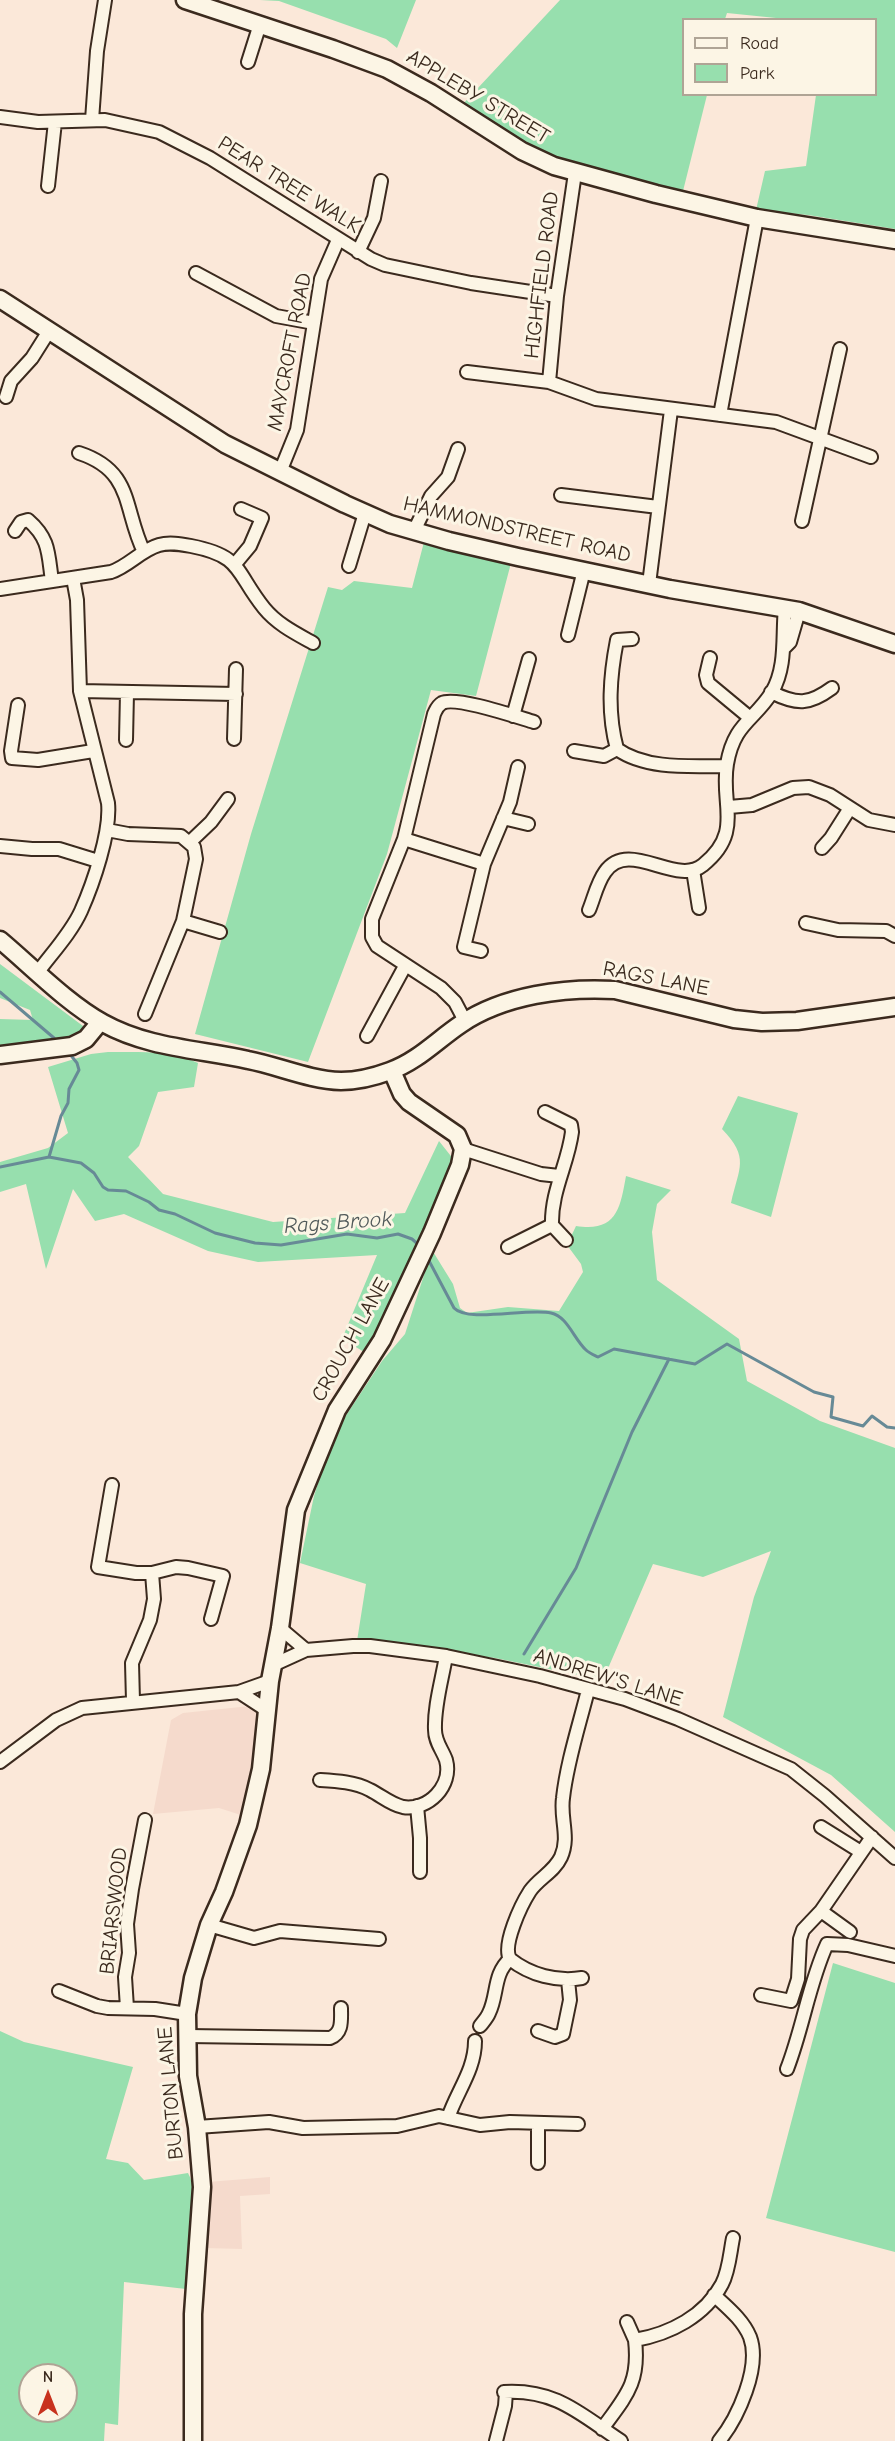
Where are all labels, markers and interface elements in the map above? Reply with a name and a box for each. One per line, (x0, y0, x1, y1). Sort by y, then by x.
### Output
legend (682, 18, 877, 96)
text: Road (740, 33, 779, 54)
street label: APPLEBY STREET (402, 44, 554, 150)
text: Park (740, 63, 774, 84)
street label: PEAR TREE WALK (213, 131, 365, 239)
street label: HIGHFIELD ROAD (519, 190, 565, 360)
street label: MAYCROFT ROAD (262, 271, 318, 433)
street label: HAMMONDSTREET ROAD (401, 492, 633, 568)
street label: RAGS LANE (601, 956, 711, 1002)
water label: Rags Brook (283, 1206, 393, 1240)
street label: CROUCH LANE (307, 1274, 395, 1406)
street label: ANDREW'S LANE (530, 1643, 686, 1713)
street label: BRIARSWOOD (95, 1846, 133, 1976)
street label: BURTON LANE (153, 2025, 189, 2161)
north arrow (18, 2363, 78, 2423)
text: N (43, 2368, 53, 2386)

